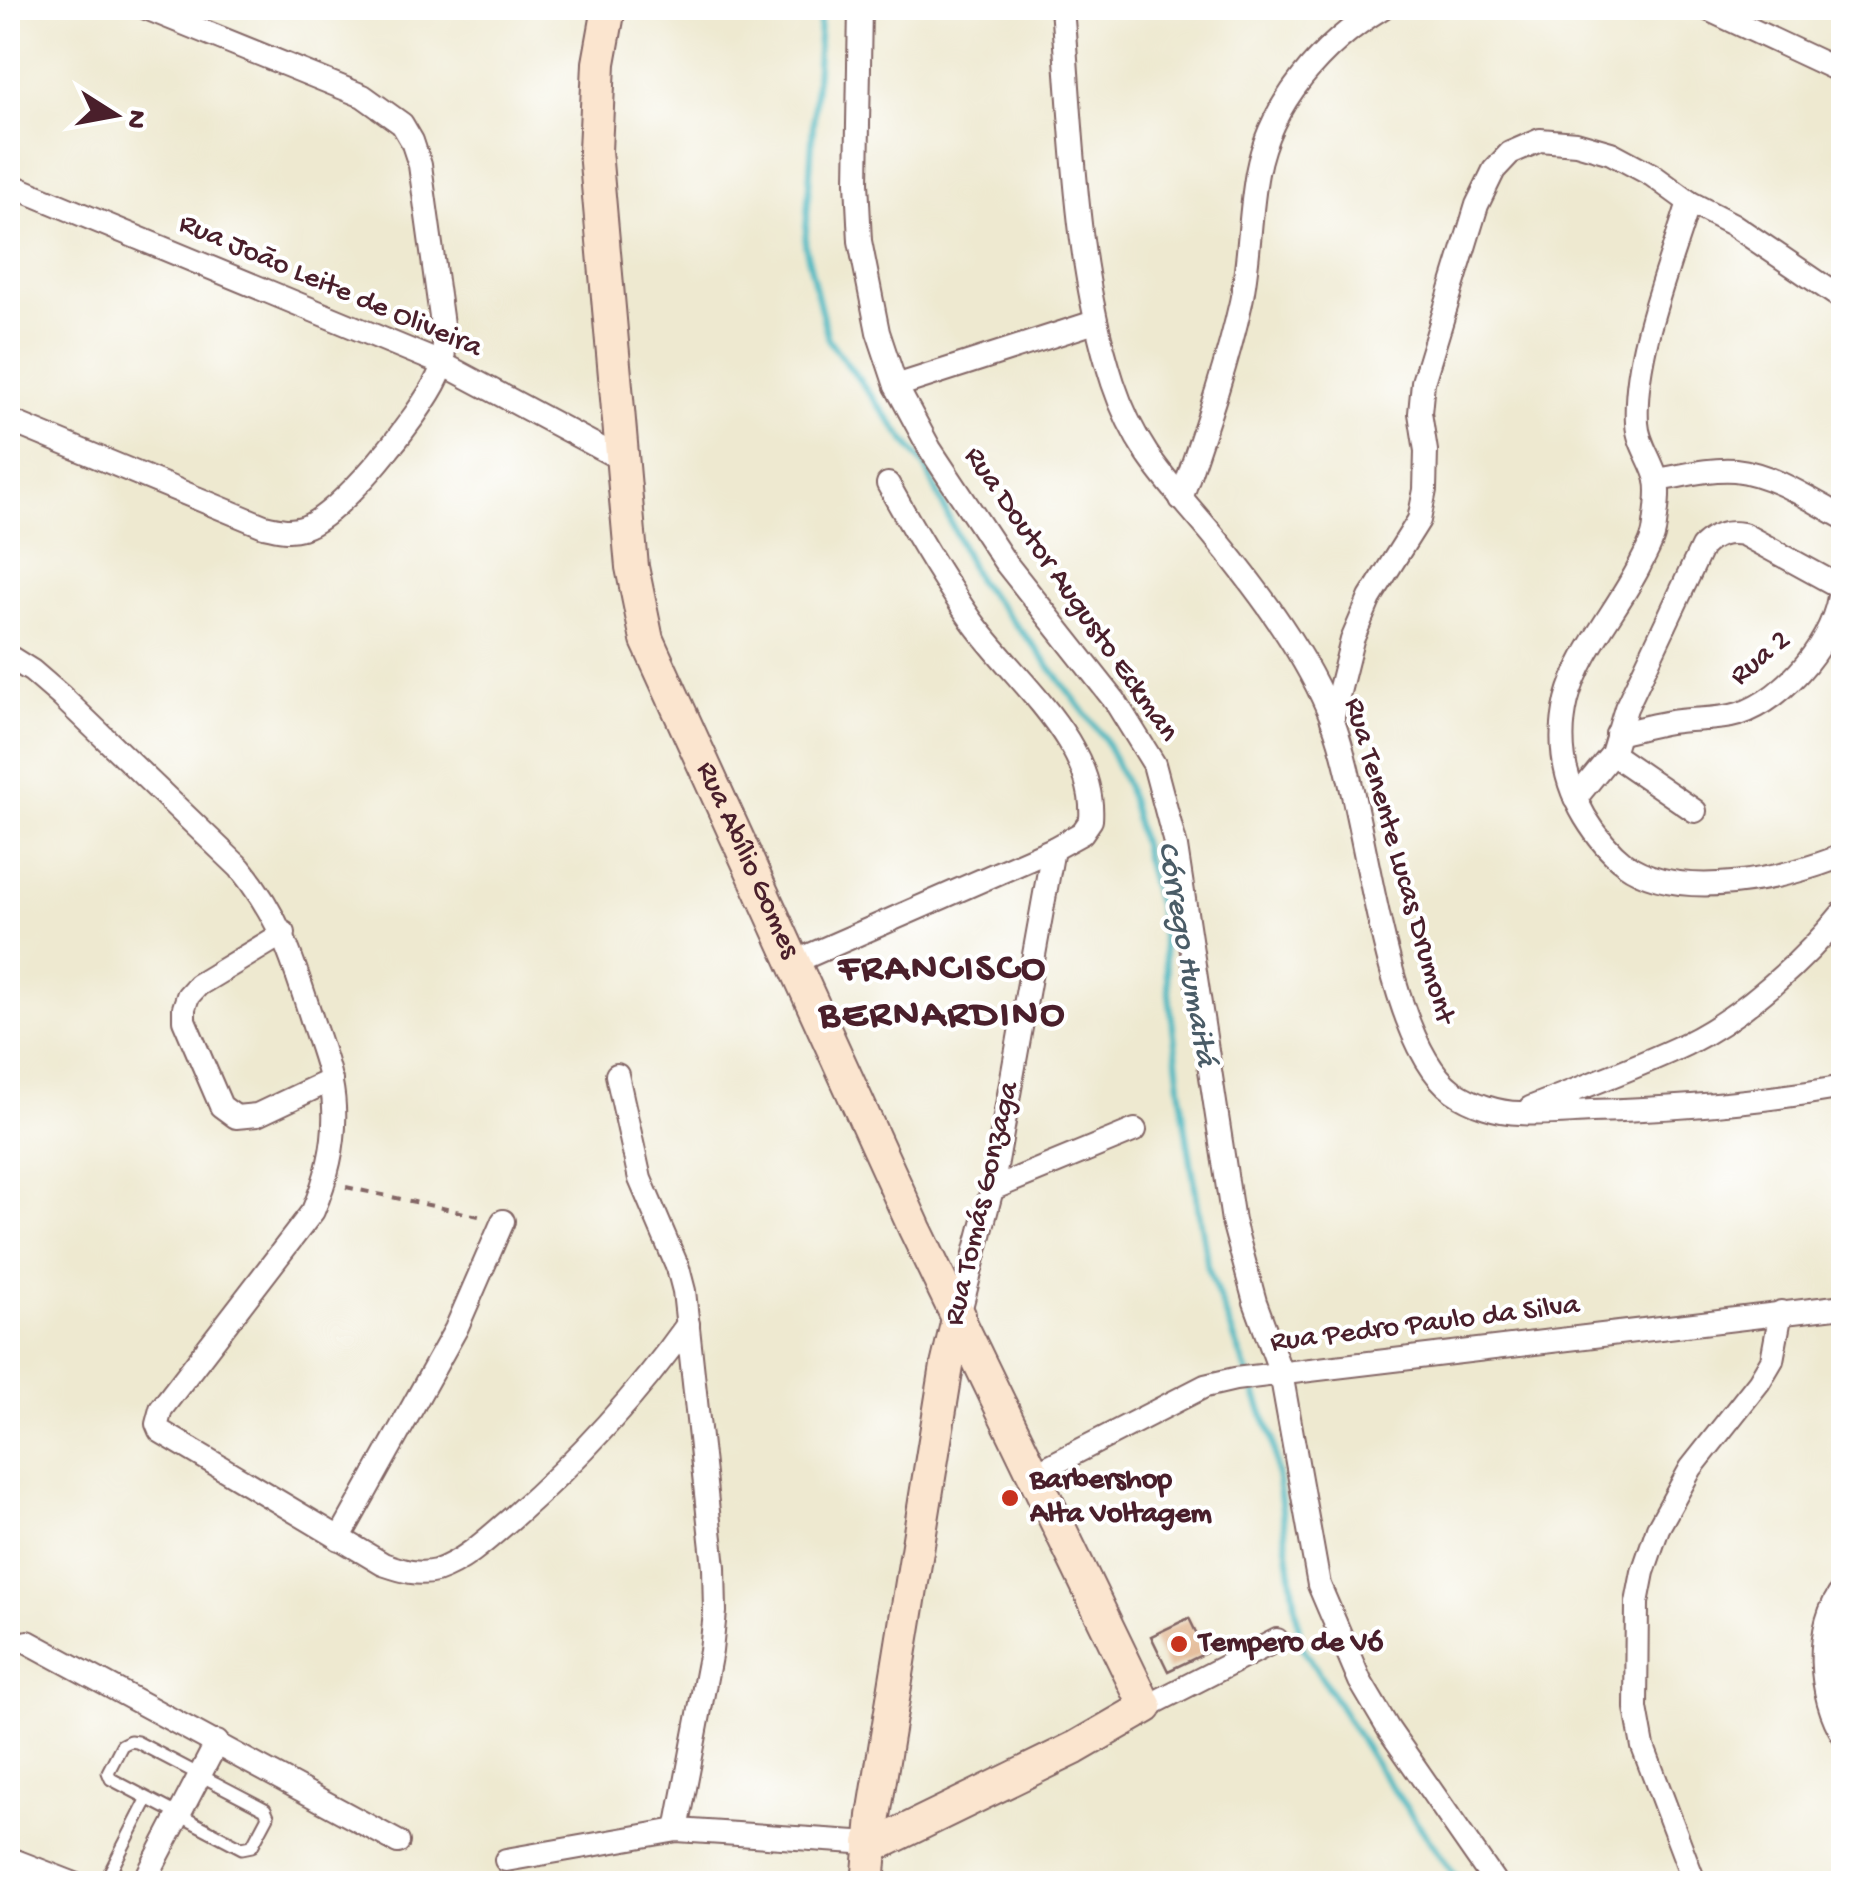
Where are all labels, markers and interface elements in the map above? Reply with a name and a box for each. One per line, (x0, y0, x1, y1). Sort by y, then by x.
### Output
north arrow (65, 65, 165, 165)
text: N (117, 107, 153, 131)
street label: Rua João Leite de Oliveira (173, 207, 488, 367)
street label: Rua Doutor Augusto Eckman (955, 441, 1185, 749)
street label: Rua 2 (1724, 624, 1798, 694)
street label: Rua Tenente Lucas Drumont (1335, 694, 1462, 1030)
street label: Rua Abílio Gomes (687, 756, 807, 965)
water label: Córrego Humaitá (1147, 839, 1224, 1071)
district label: FRANCISCO BERNARDINO (817, 947, 1067, 1040)
street label: Rua Tomás Gonzaga (938, 1077, 1028, 1329)
street label: Rua Pedro Paulo da Silva (1268, 1288, 1583, 1361)
place label: Barbershop Alta Voltagem (1029, 1464, 1213, 1533)
marker: Barbershop Alta Voltagem (999, 1487, 1021, 1509)
place label: Tempero de Vó (1197, 1627, 1384, 1662)
marker: Tempero de Vó (1168, 1633, 1190, 1655)

